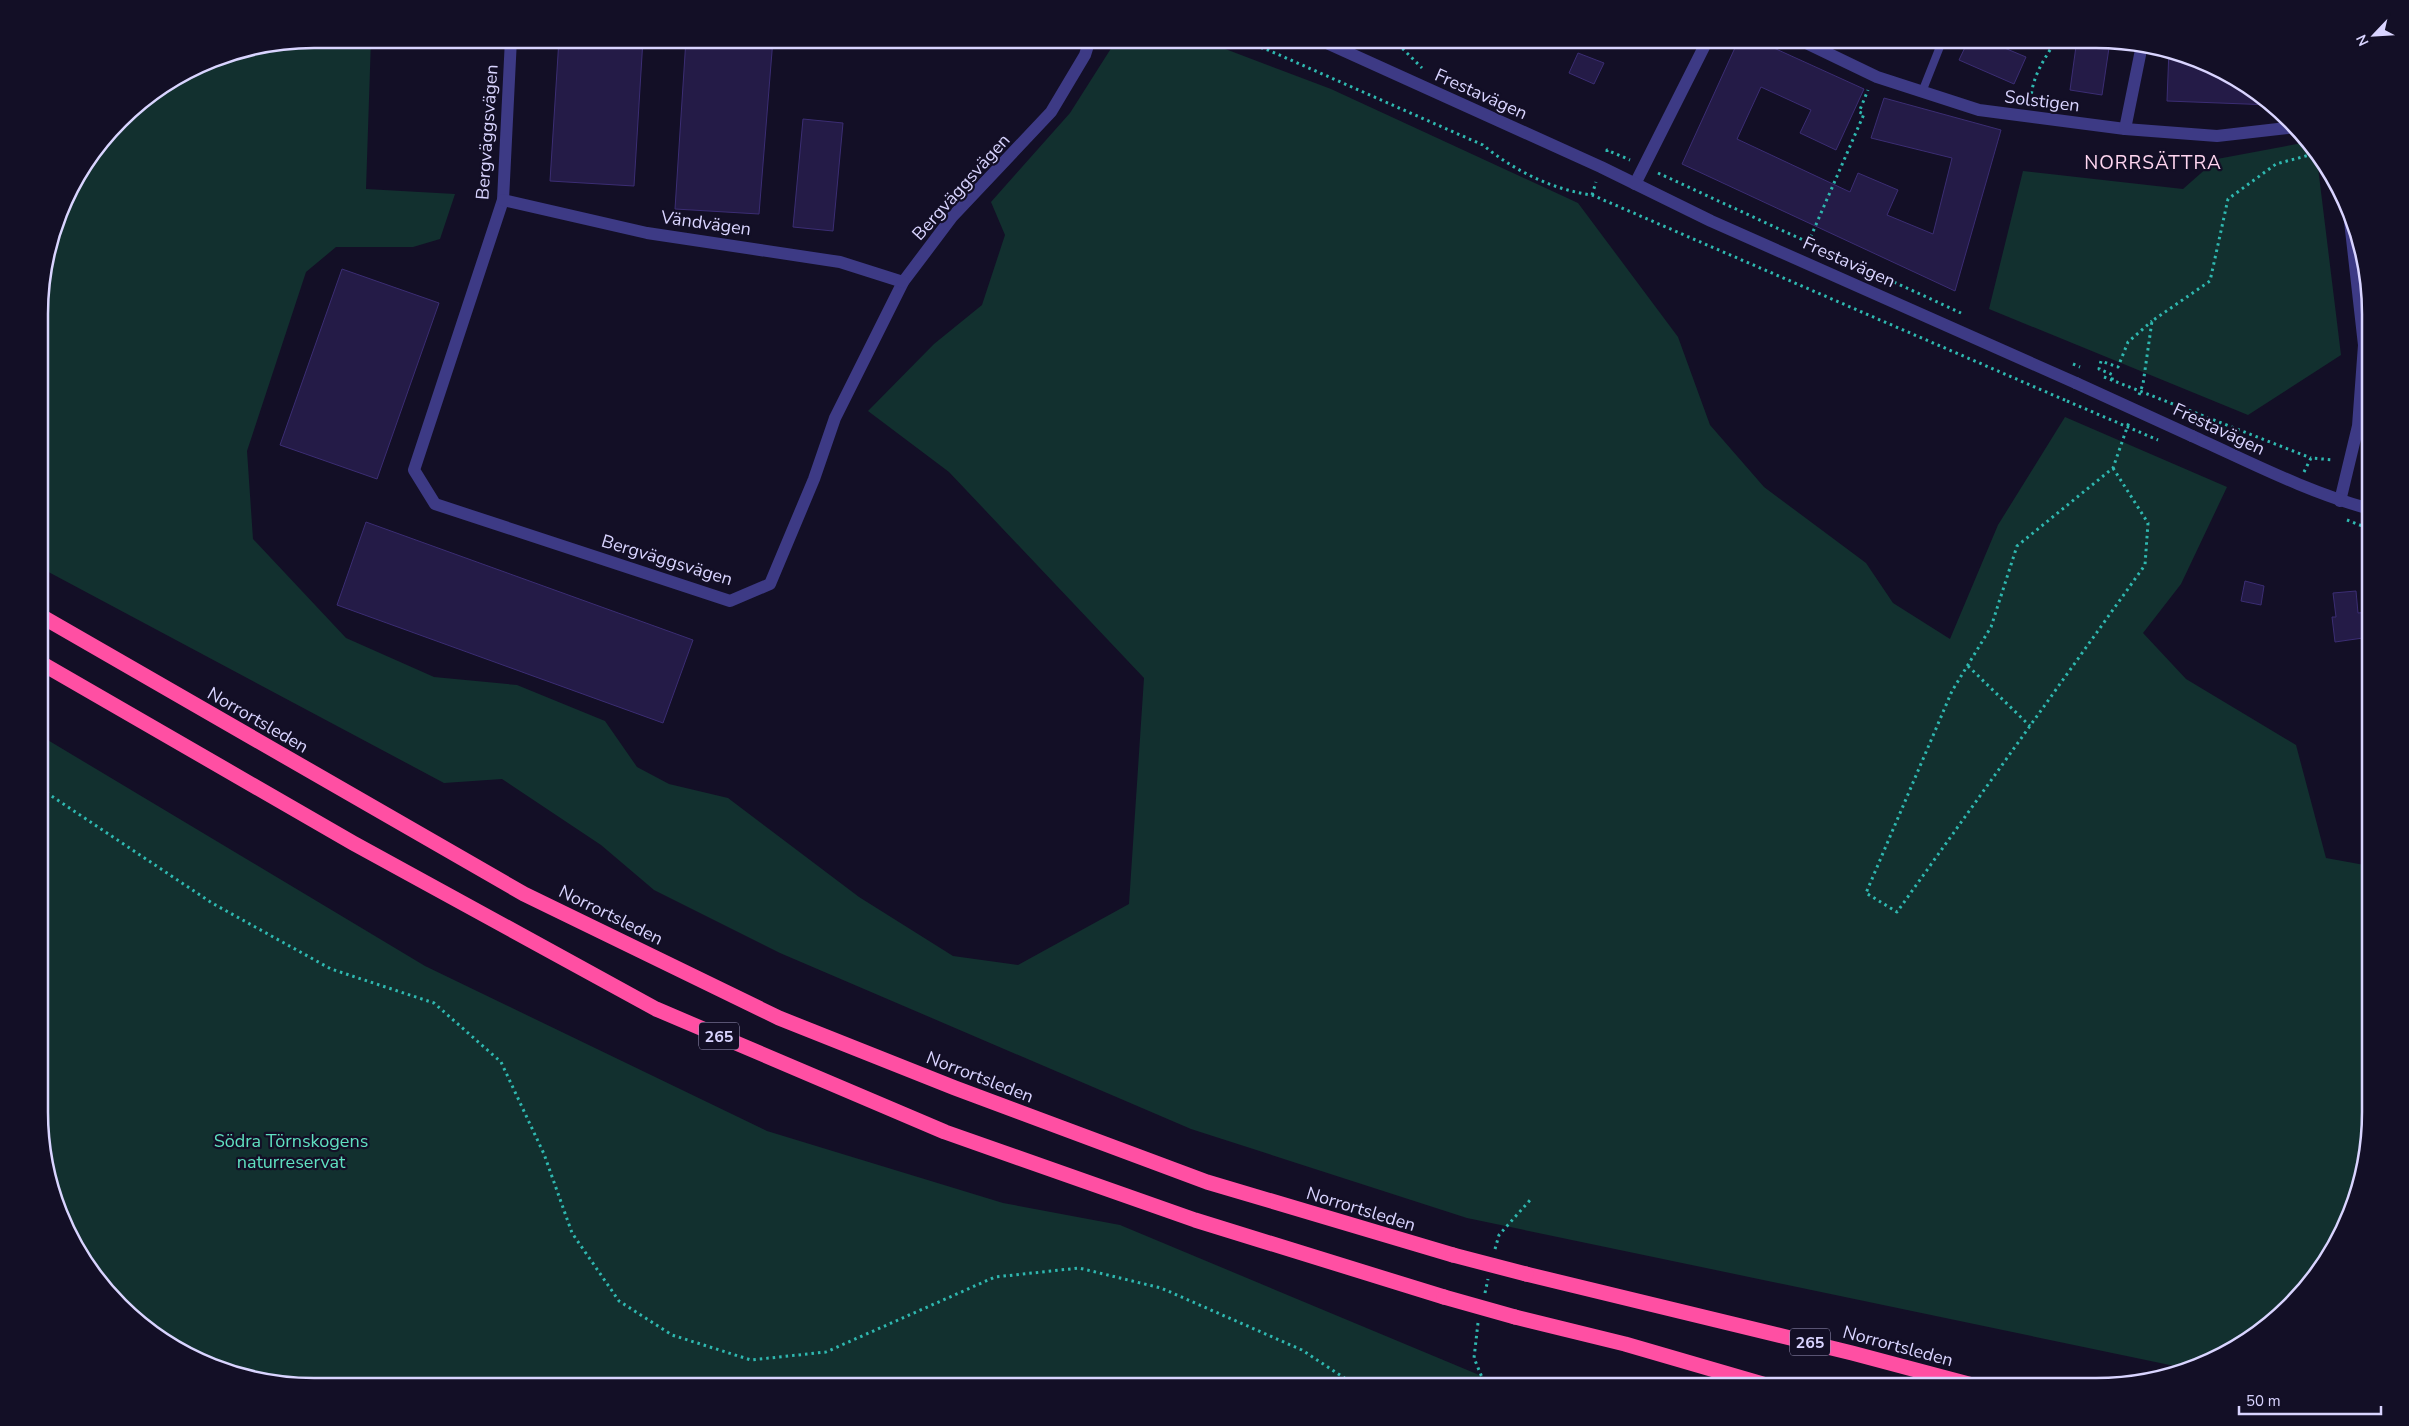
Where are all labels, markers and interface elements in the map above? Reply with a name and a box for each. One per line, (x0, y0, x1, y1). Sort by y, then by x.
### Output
north arrow (2349, 10, 2399, 60)
text: N (2352, 32, 2373, 49)
street label: Bergväggsvägen (470, 63, 504, 201)
street label: Frestavägen (1431, 63, 1531, 125)
street label: Solstigen (2003, 84, 2081, 118)
street label: Bergväggsvägen (907, 129, 1015, 245)
district label: NORRSÄTTRA (2084, 150, 2222, 176)
street label: Vändvägen (658, 205, 753, 241)
street label: Frestavägen (1799, 231, 1899, 293)
street label: Frestavägen (2169, 397, 2269, 461)
street label: Bergväggsvägen (599, 529, 735, 591)
street label: Norrortsleden (203, 681, 313, 759)
street label: Norrortsleden (555, 879, 667, 951)
road number: 265 (699, 1022, 739, 1050)
street label: Norrortsleden (923, 1046, 1037, 1108)
park label: Södra Törnskogens naturreservat (214, 1129, 368, 1174)
street label: Norrortsleden (1303, 1181, 1419, 1237)
street label: Norrortsleden (1840, 1320, 1956, 1372)
road number: 265 (1790, 1328, 1830, 1355)
scale bar (2239, 1384, 2382, 1416)
text: 50 m (2246, 1391, 2281, 1411)

